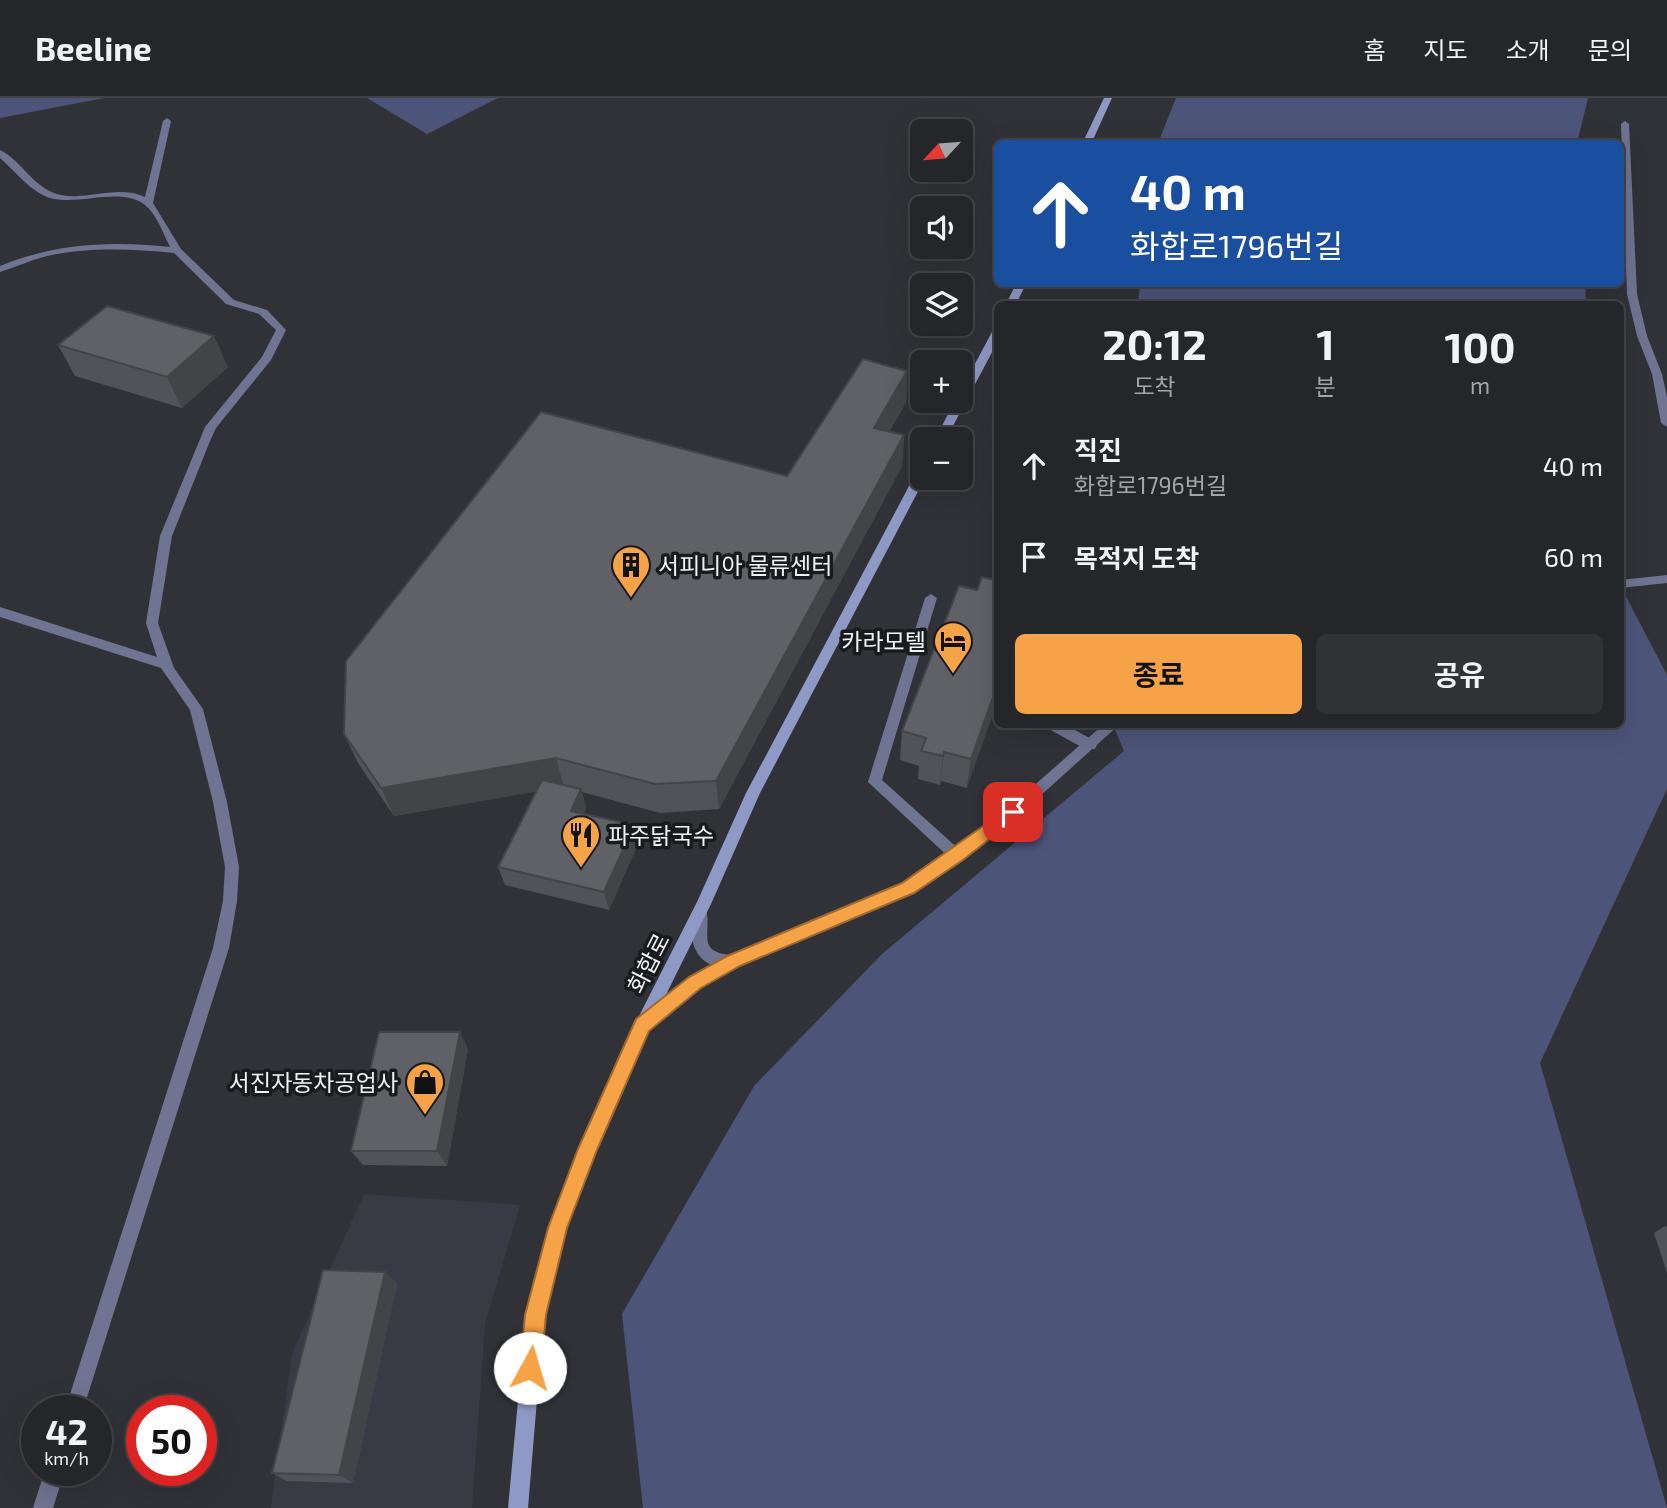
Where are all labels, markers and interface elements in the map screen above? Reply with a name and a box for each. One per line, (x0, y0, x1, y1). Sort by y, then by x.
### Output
text: Beeline (35, 28, 152, 68)
text: 홈 (1363, 35, 1385, 64)
text: 지도 (1423, 35, 1468, 64)
text: 소개 (1506, 35, 1550, 64)
text: 문의 (1588, 35, 1632, 64)
north arrow (910, 119, 973, 182)
map controls (910, 119, 973, 490)
text: 40 m (1130, 161, 1246, 220)
icon: ahead (1015, 168, 1106, 259)
button: sound (910, 196, 973, 259)
text: 화합로1796번길 (1130, 226, 1343, 264)
button: layers (910, 273, 973, 336)
text: 20:12 (1102, 318, 1207, 368)
text: 1 (1316, 318, 1335, 368)
text: 100 (1444, 321, 1516, 371)
button: + (910, 350, 973, 413)
text: m (1470, 371, 1490, 399)
text: 도착 (1133, 372, 1176, 400)
text: 분 (1315, 372, 1336, 400)
button: − (910, 427, 973, 490)
text: 직진 (1074, 434, 1122, 465)
icon: ahead (1015, 447, 1053, 485)
text: 40 m (1543, 450, 1603, 481)
text: 화합로1796번길 (1074, 471, 1227, 499)
icon: arrive (1015, 538, 1053, 576)
text: 60 m (1544, 541, 1603, 572)
text: 목적지 도착 (1074, 542, 1199, 573)
building icon: 서피니아 물류센터 (610, 544, 652, 599)
place label: 서피니아 물류센터 (658, 551, 832, 579)
hotel icon: 카라모텔 (932, 620, 974, 675)
place label: 카라모텔 (841, 627, 926, 655)
button: 종료 (1015, 634, 1302, 714)
button: 공유 (1316, 634, 1603, 714)
pin (983, 782, 1043, 842)
icon: arrive (994, 793, 1032, 831)
restaurant icon: 파주닭국수 (560, 814, 602, 869)
place label: 파주닭국수 (608, 821, 714, 849)
street label: 화합로 (621, 928, 675, 998)
shop icon: 서진자동차공업사 (404, 1061, 446, 1116)
place label: 서진자동차공업사 (229, 1068, 398, 1096)
position arrow (493, 1331, 567, 1405)
speed limit sign: 50 (126, 1395, 217, 1486)
text: 42 (45, 1410, 88, 1452)
text: km/h (44, 1447, 89, 1469)

